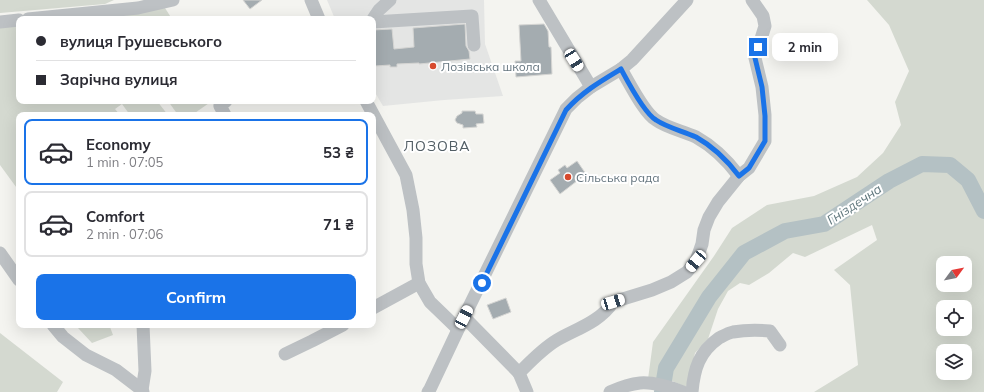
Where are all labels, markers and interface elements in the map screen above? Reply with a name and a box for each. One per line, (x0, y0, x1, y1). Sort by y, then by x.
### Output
text: вулиця Грушевського (60, 32, 222, 51)
callout: 2 min (772, 33, 838, 61)
route end (749, 38, 767, 56)
text: 2 min (788, 39, 822, 55)
car (563, 47, 585, 73)
place label: Лозівська школа (441, 59, 540, 74)
marker: Лозівська школа (428, 61, 438, 71)
text: Зарічна вулиця (60, 70, 177, 89)
icon: car (38, 134, 74, 170)
text: Economy (86, 135, 151, 154)
district label: ЛОЗОВА (403, 137, 471, 155)
text: 53 ₴ (323, 143, 354, 162)
text: 1 min · 07:05 (86, 154, 163, 170)
place label: Сільська рада (576, 170, 660, 185)
marker: Сільська рада (563, 172, 573, 182)
water label: Гніздечна (824, 180, 884, 228)
icon: car (38, 206, 74, 242)
text: Comfort (86, 207, 144, 226)
text: 71 ₴ (323, 215, 354, 234)
text: 2 min · 07:06 (86, 226, 163, 242)
car (684, 248, 708, 274)
north arrow (936, 256, 972, 292)
map controls (936, 256, 972, 380)
button: Confirm (36, 274, 356, 320)
route start (473, 274, 491, 292)
car (600, 293, 626, 311)
button: locate (936, 300, 972, 336)
car (453, 304, 475, 330)
button: layers (936, 344, 972, 380)

